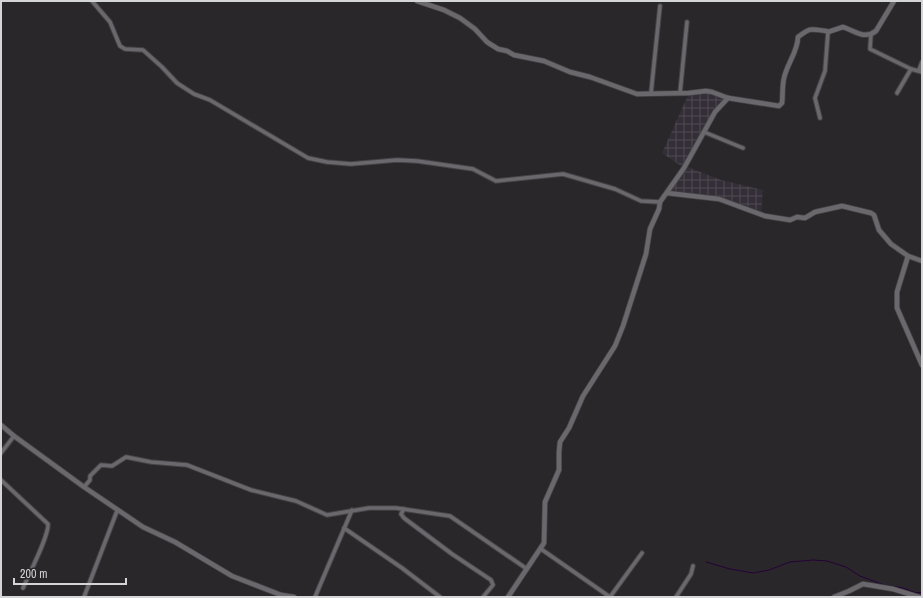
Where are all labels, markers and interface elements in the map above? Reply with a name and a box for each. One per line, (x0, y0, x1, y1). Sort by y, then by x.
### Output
scale bar (14, 560, 126, 586)
text: 200 m (20, 566, 47, 582)

